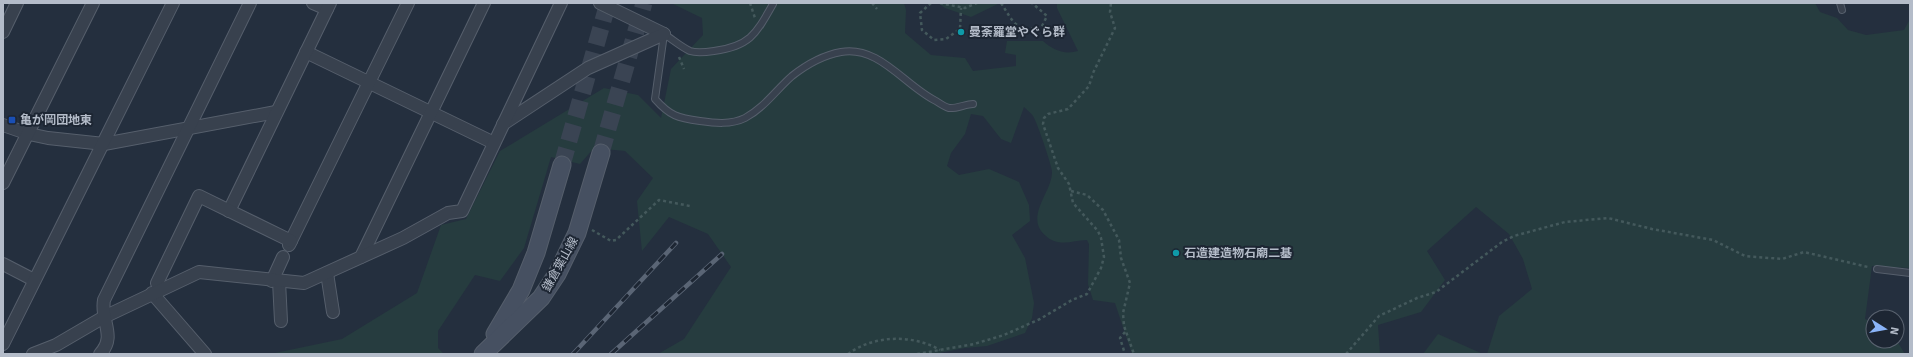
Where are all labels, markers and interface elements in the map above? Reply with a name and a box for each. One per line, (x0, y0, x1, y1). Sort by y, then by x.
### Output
place label: 曼荼羅堂やぐら群 (969, 25, 1065, 40)
marker: 曼荼羅堂やぐら群 (956, 27, 966, 37)
place label: 亀が岡団地東 (20, 113, 92, 128)
marker: 亀が岡団地東 (7, 115, 17, 125)
street label: 鎌倉葉山線 (539, 234, 582, 294)
place label: 石造建造物石廟二基 (1184, 246, 1292, 261)
marker: 石造建造物石廟二基 (1171, 248, 1181, 258)
north arrow (1865, 309, 1905, 349)
text: N (1887, 326, 1901, 336)

